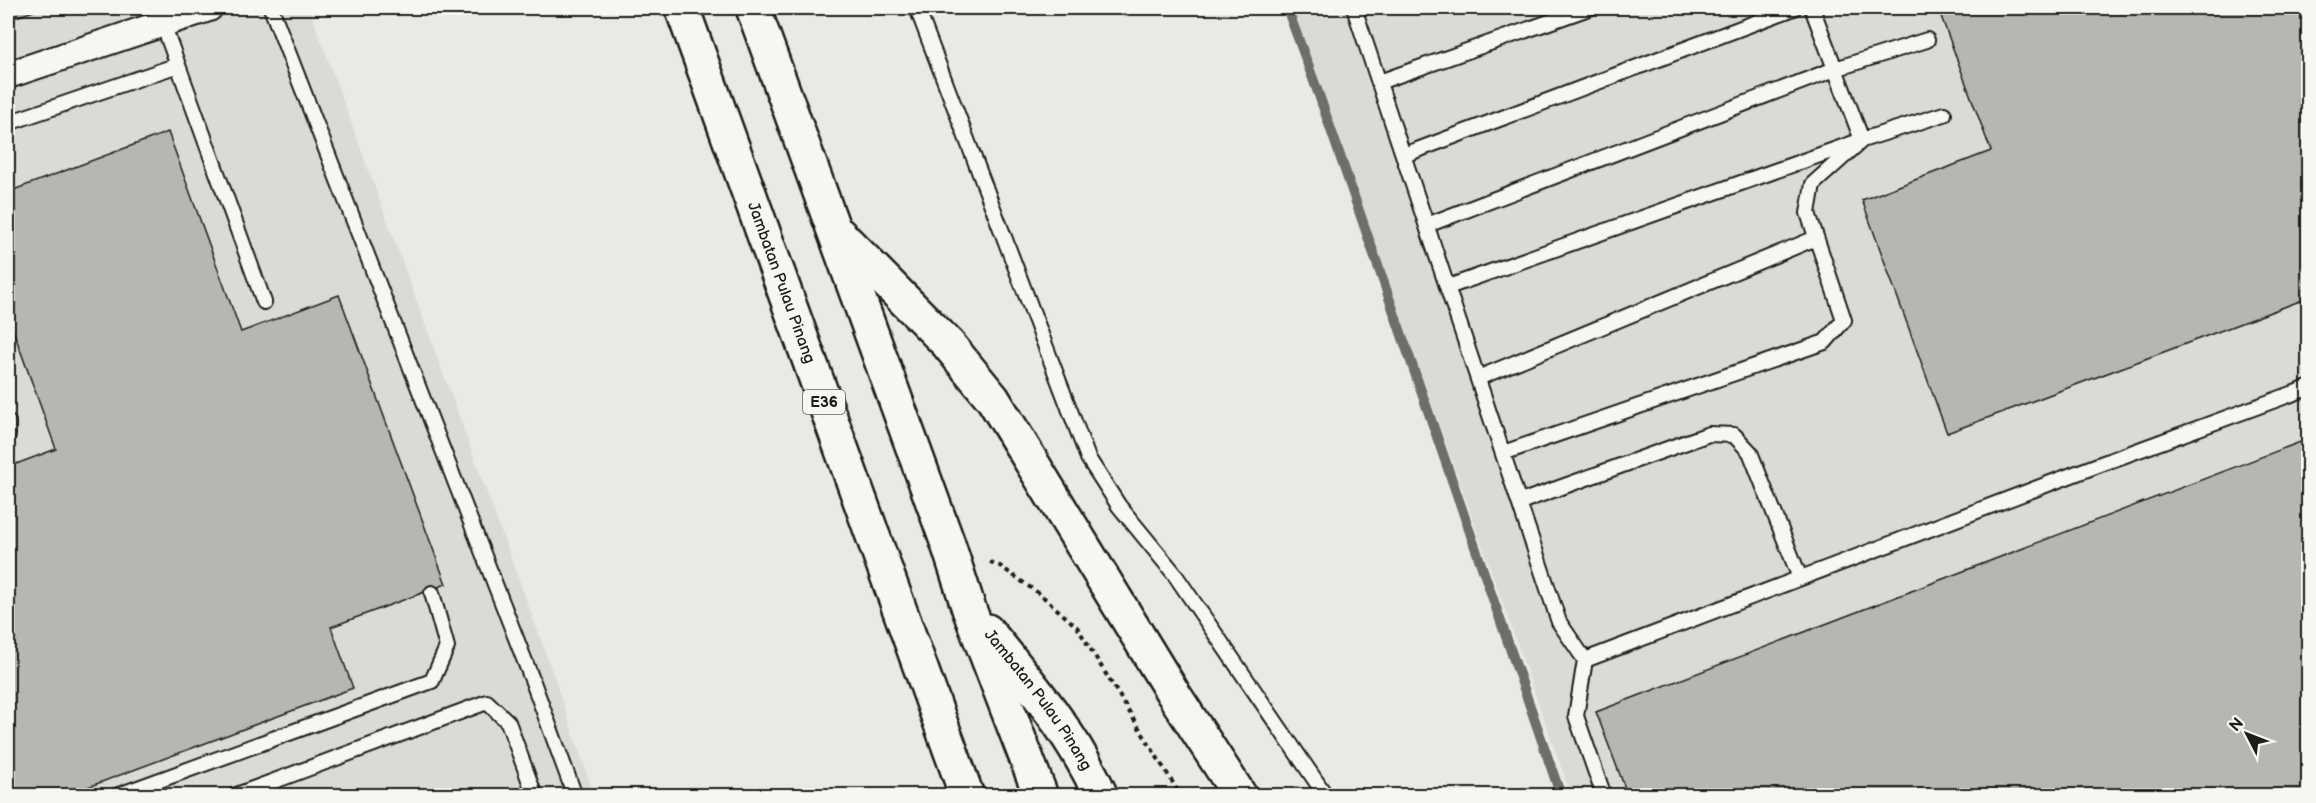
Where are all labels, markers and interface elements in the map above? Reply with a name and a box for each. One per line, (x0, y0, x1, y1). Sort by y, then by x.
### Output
street label: Jambatan Pulau Pinang (743, 199, 819, 366)
road number: E36 (803, 390, 845, 414)
street label: Jambatan Pulau Pinang (980, 626, 1096, 774)
north arrow (2217, 704, 2277, 764)
text: N (2226, 714, 2248, 736)

